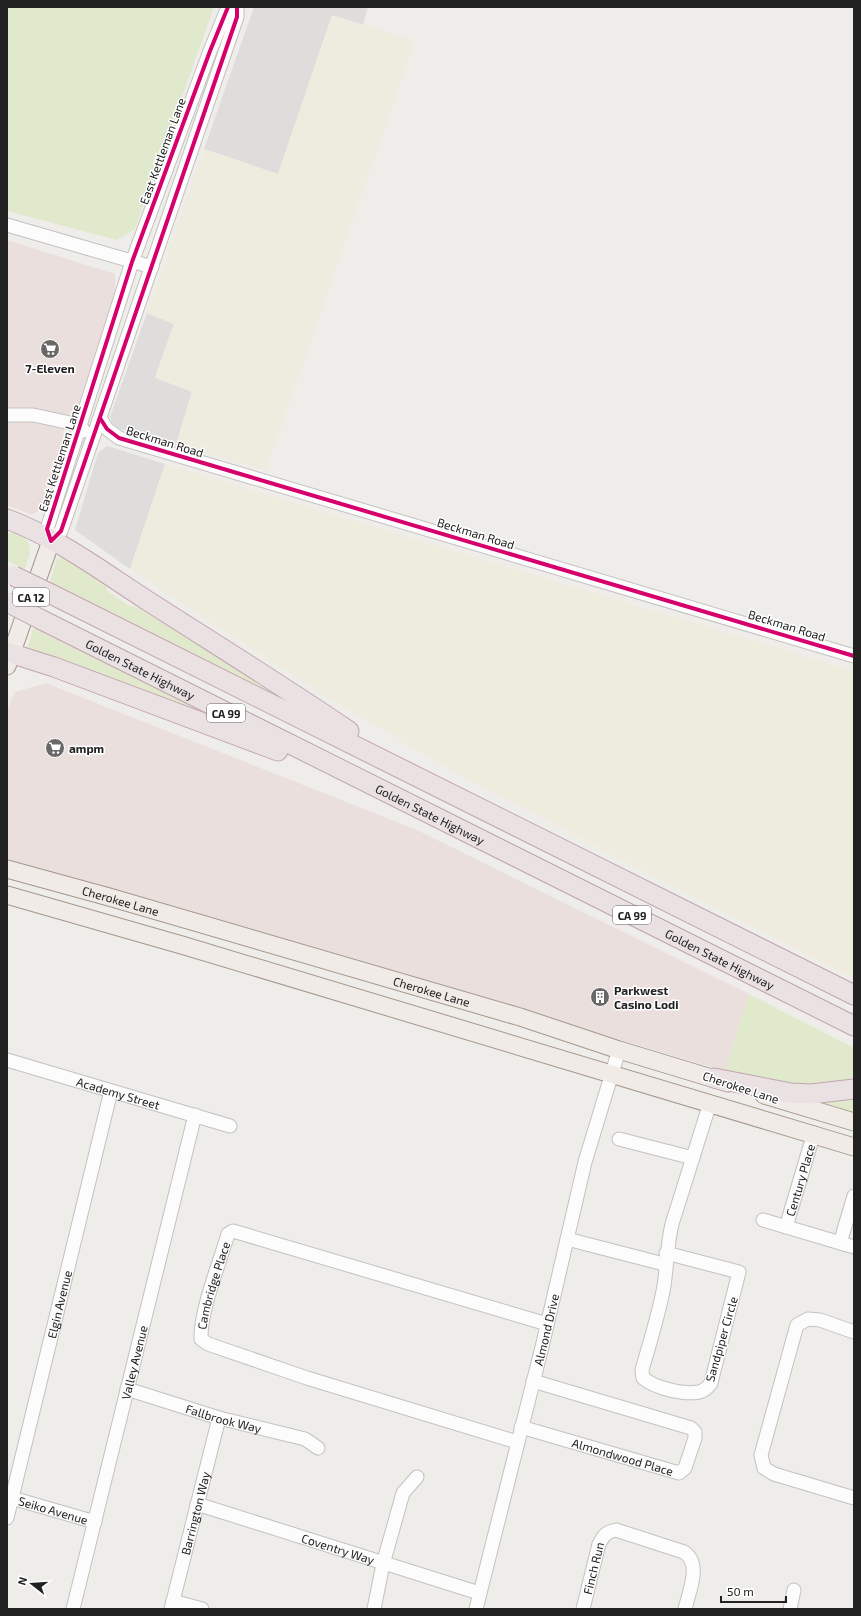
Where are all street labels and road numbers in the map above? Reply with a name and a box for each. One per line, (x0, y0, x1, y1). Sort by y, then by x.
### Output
street label: East Kettleman Lane (136, 96, 188, 206)
street label: East Kettleman Lane (35, 403, 83, 513)
street label: Beckman Road (125, 423, 205, 459)
street label: Beckman Road (436, 515, 516, 551)
road number: CA 12 (13, 588, 49, 606)
street label: Beckman Road (747, 607, 827, 643)
street label: Golden State Highway (84, 636, 198, 703)
road number: CA 99 (207, 704, 245, 722)
street label: Golden State Highway (373, 781, 488, 847)
street label: Cherokee Lane (81, 883, 161, 918)
road number: CA 99 (613, 906, 651, 924)
street label: Golden State Highway (663, 926, 777, 992)
street label: Cherokee Lane (392, 973, 472, 1009)
street label: Cherokee Lane (701, 1068, 781, 1106)
street label: Academy Street (75, 1074, 162, 1112)
street label: Century Place (783, 1142, 817, 1218)
street label: Cambridge Place (194, 1240, 232, 1330)
street label: Elgin Avenue (44, 1269, 74, 1340)
street label: Almond Drive (531, 1292, 561, 1367)
street label: Sandpiper Circle (702, 1295, 740, 1383)
street label: Valley Avenue (118, 1324, 150, 1401)
street label: Fallbrook Way (184, 1401, 263, 1435)
street label: Almondwood Place (570, 1435, 675, 1478)
street label: Barrington Way (178, 1469, 212, 1556)
street label: Seiko Avenue (17, 1493, 90, 1527)
street label: Coventry Way (300, 1531, 377, 1567)
street label: Finch Run (580, 1541, 606, 1596)

